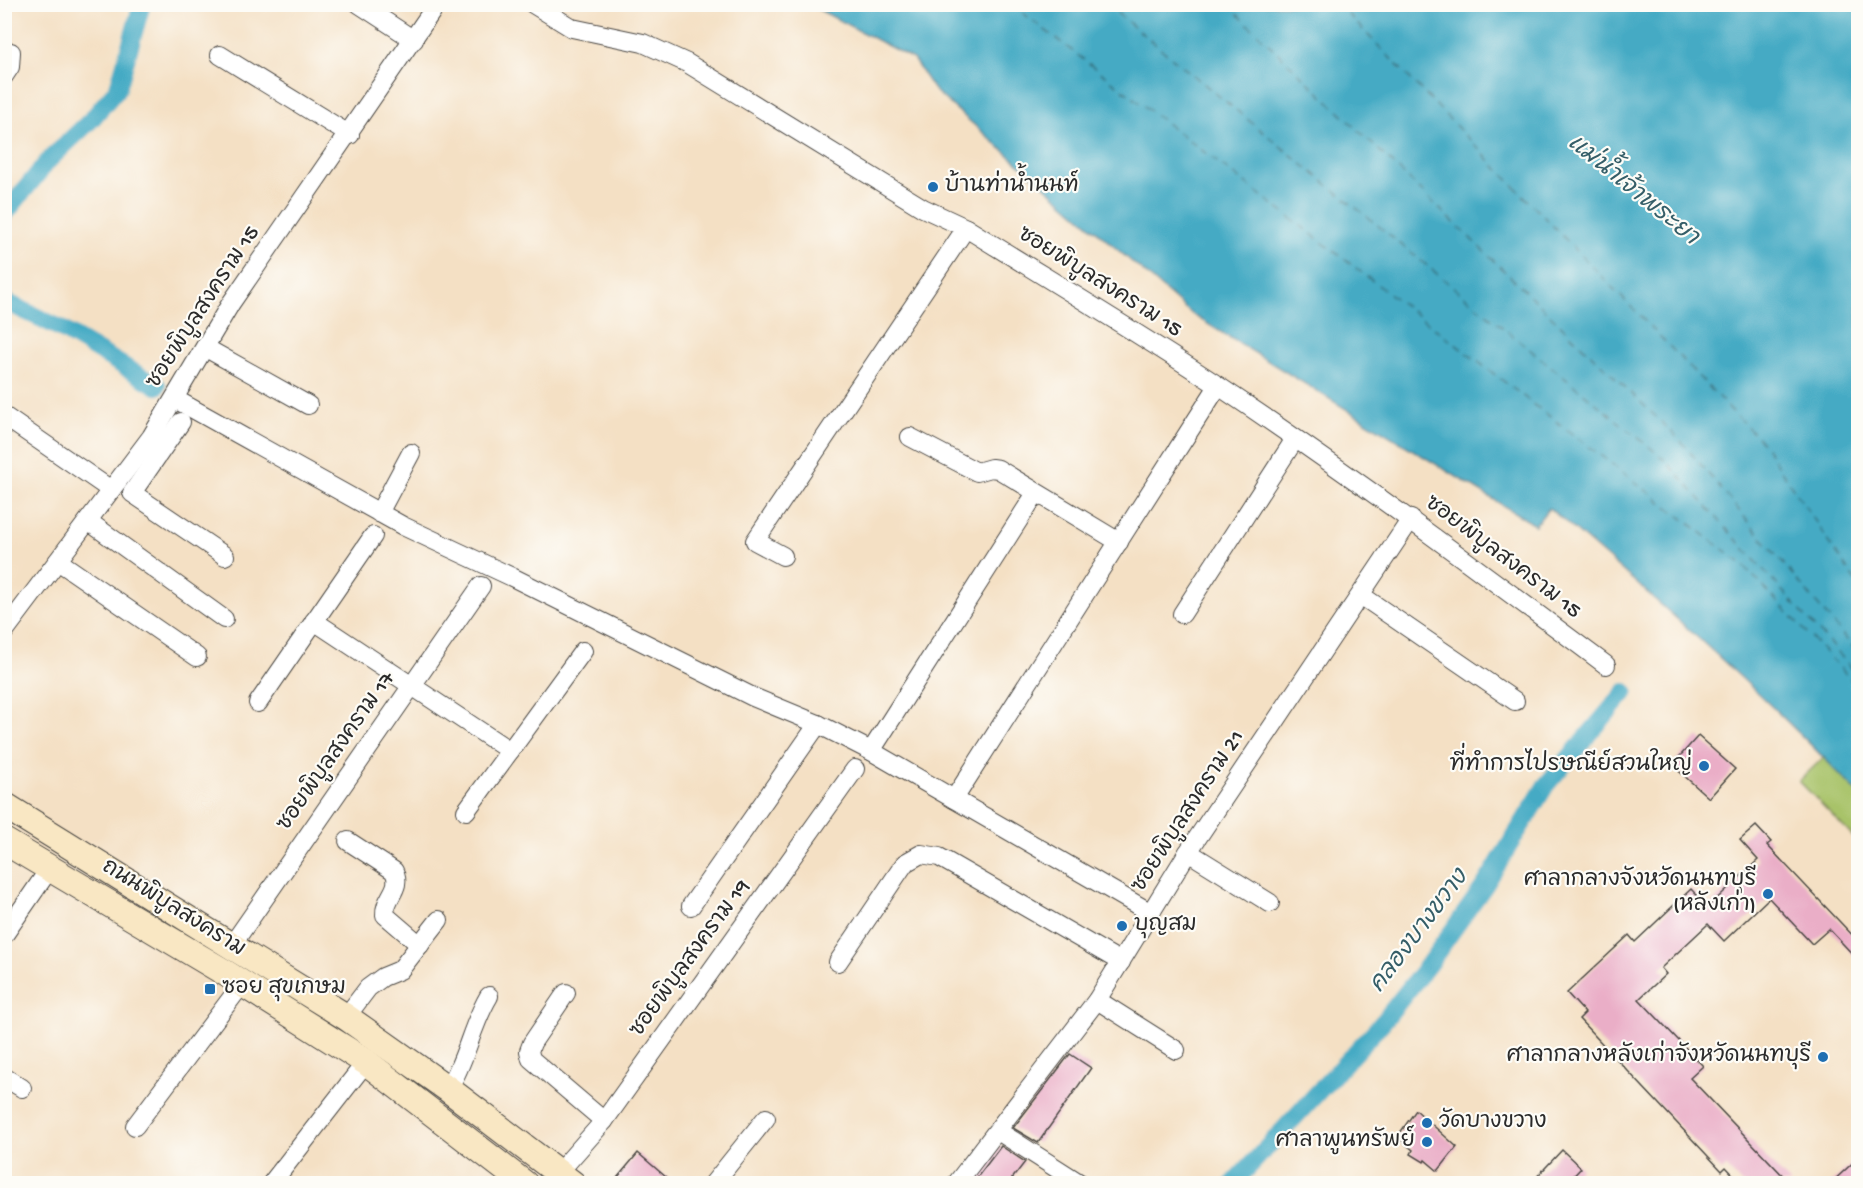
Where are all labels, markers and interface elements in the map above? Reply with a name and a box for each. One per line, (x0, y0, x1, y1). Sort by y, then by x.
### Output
water label: แม่น้ำเจ้าพระยา (1561, 121, 1711, 254)
place label: บ้านท่าน้ำนนท์ (945, 162, 1079, 200)
marker: บ้านท่าน้ำนนท์ (926, 180, 940, 194)
street label: ซอยพิบูลสงคราม 15 (1012, 219, 1188, 344)
street label: ซอยพิบูลสงคราม 15 (138, 220, 266, 394)
street label: ซอยพิบูลสงคราม 15 (1419, 488, 1588, 625)
street label: ซอยพิบูลสงคราม 17 (269, 665, 402, 837)
street label: ซอยพิบูลสงคราม 21 (1124, 724, 1251, 898)
place label: ที่ทำการไปรษณีย์สวนใหญ่ (1450, 742, 1692, 779)
marker: ที่ทำการไปรษณีย์สวนใหญ่ (1697, 759, 1711, 773)
street label: ถนนพิบูลสงคราม (96, 851, 252, 964)
water label: คลองบางขวาง (1364, 863, 1477, 999)
place label: ศาลากลางจังหวัดนนทบุรี (หลังเก่า) (1524, 864, 1756, 919)
street label: ซอยพิบูลสงคราม 19 (622, 873, 757, 1043)
marker: ศาลากลางจังหวัดนนทบุรี (หลังเก่า) (1761, 887, 1775, 901)
place label: บุญสม (1134, 913, 1197, 939)
marker: บุญสม (1115, 919, 1129, 933)
place label: ซอย สุขเกษม (222, 976, 346, 1002)
marker: ซอย สุขเกษม (203, 982, 217, 996)
place label: ศาลากลางหลังเก่าจังหวัดนนทบุรี (1507, 1040, 1811, 1070)
marker: ศาลากลางหลังเก่าจังหวัดนนทบุรี (1816, 1050, 1830, 1064)
place label: วัดบางขวาง (1439, 1107, 1547, 1136)
marker: วัดบางขวาง (1420, 1116, 1434, 1130)
place label: ศาลาพูนทรัพย์ (1275, 1124, 1415, 1155)
marker: ศาลาพูนทรัพย์ (1420, 1135, 1434, 1149)

